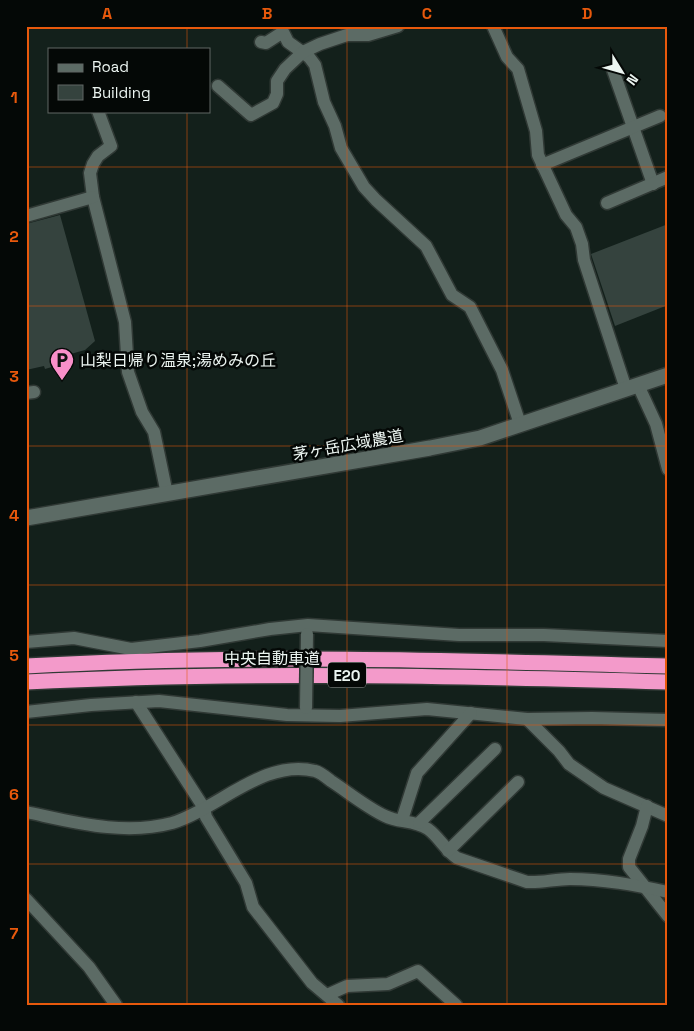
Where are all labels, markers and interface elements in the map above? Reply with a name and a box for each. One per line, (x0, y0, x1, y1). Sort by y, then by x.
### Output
text: A (102, 3, 112, 24)
text: B (262, 3, 272, 24)
text: C (422, 3, 432, 24)
text: D (582, 3, 592, 24)
legend (48, 48, 210, 112)
north arrow (596, 48, 646, 98)
text: Road (92, 57, 129, 76)
text: N (622, 71, 642, 89)
text: Building (92, 83, 151, 102)
text: 1 (10, 87, 18, 108)
text: 2 (9, 226, 19, 247)
parking icon: 山梨日帰り温泉;湯めみの丘 (49, 347, 75, 381)
place label: 山梨日帰り温泉;湯めみの丘 (80, 350, 276, 371)
text: 3 (9, 366, 19, 387)
street label: 茅ヶ岳広域農道 (291, 425, 405, 465)
text: 4 (9, 505, 19, 526)
text: 5 (9, 645, 19, 666)
street label: 中央自動車道 (224, 648, 320, 669)
road number: E20 (328, 662, 366, 688)
text: 6 (9, 784, 19, 805)
text: 7 (10, 923, 19, 944)

